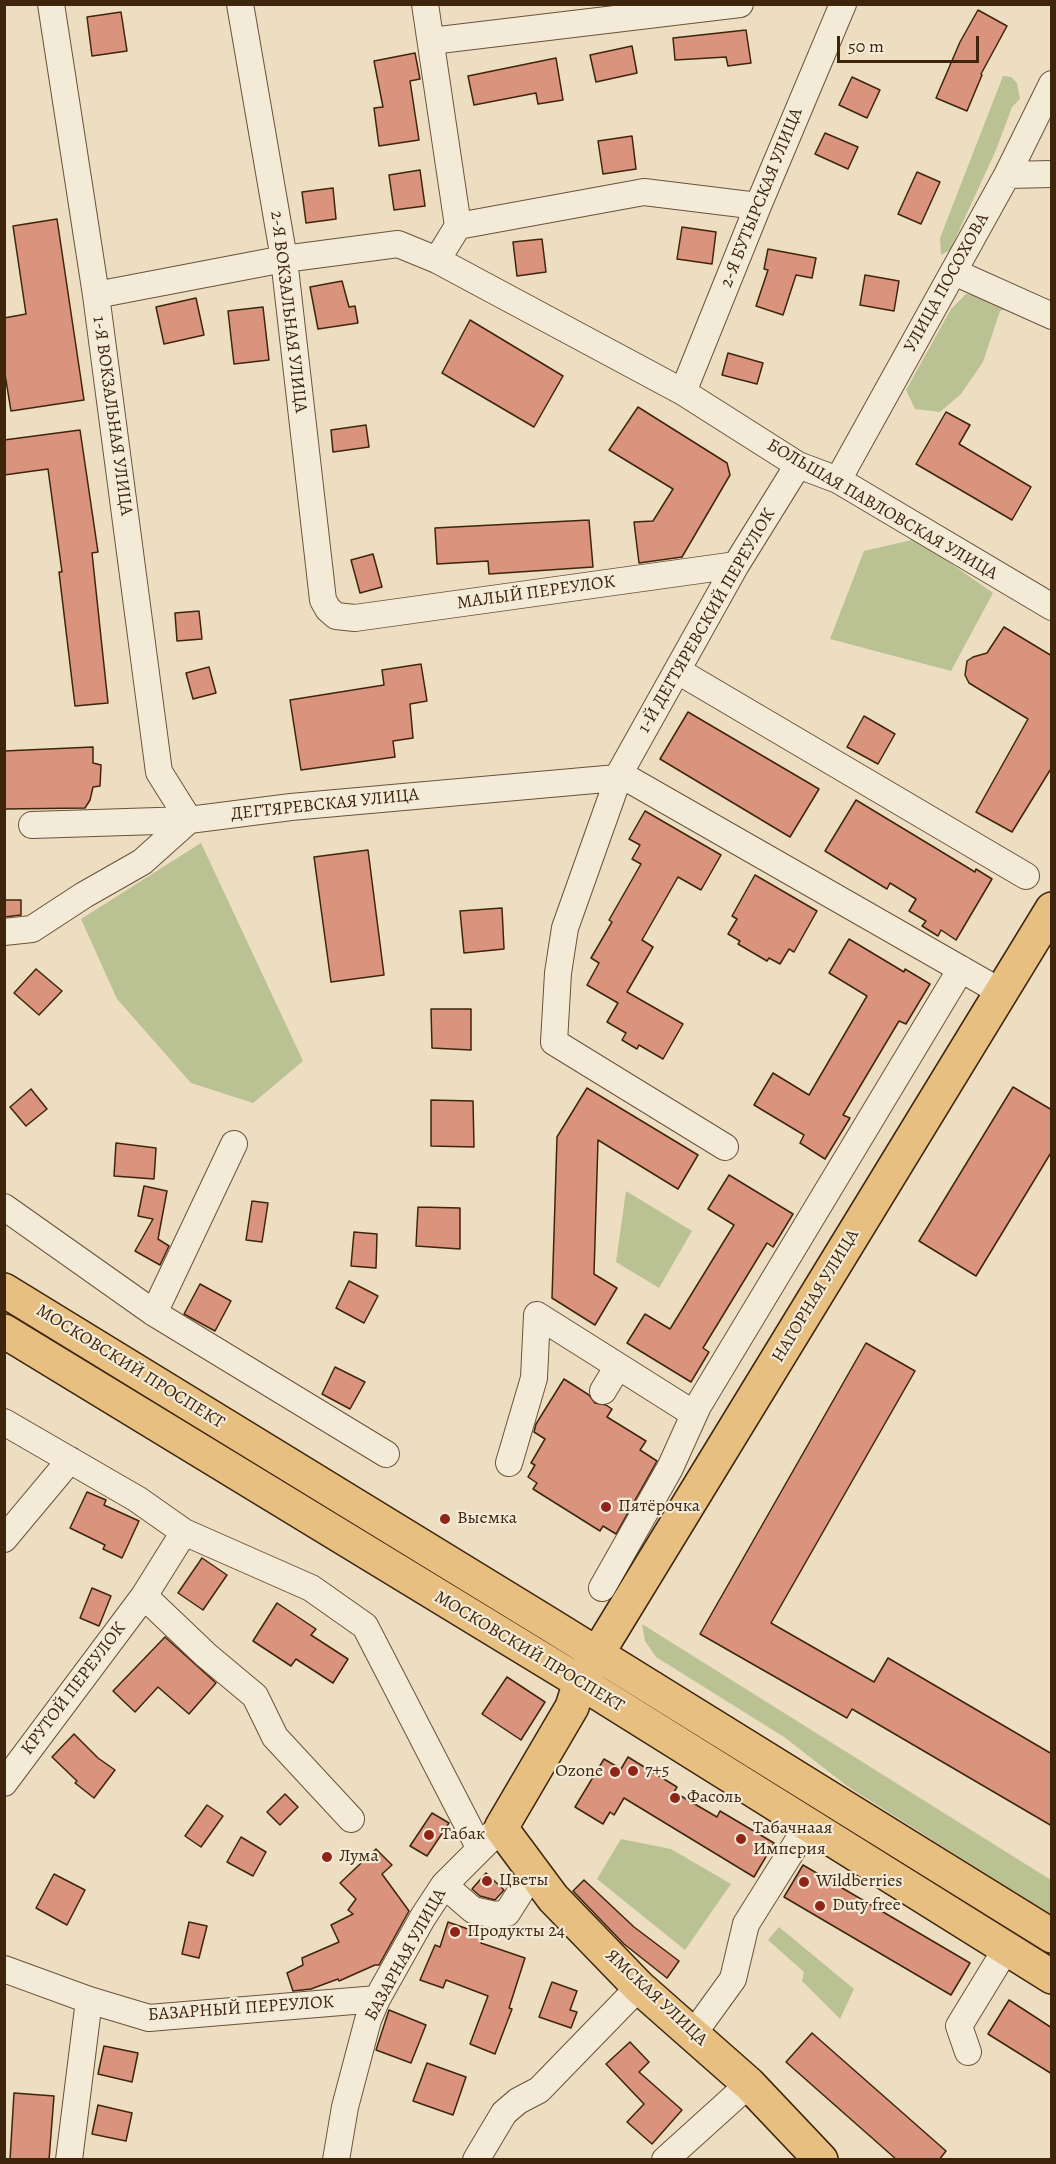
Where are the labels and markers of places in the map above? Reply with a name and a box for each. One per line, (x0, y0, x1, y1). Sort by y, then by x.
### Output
place label: Пятёрочка (618, 1496, 700, 1518)
marker: Пятёрочка (599, 1500, 613, 1514)
place label: Выемка (457, 1508, 517, 1530)
marker: Выемка (438, 1512, 452, 1526)
place label: 7+5 (645, 1760, 669, 1782)
place label: Ozone (555, 1761, 603, 1783)
marker: 7+5 (626, 1764, 640, 1778)
marker: Ozone (608, 1765, 622, 1779)
place label: Фасоль (687, 1787, 741, 1809)
marker: Фасоль (668, 1791, 682, 1805)
place label: Табачнаая Империя (753, 1818, 832, 1860)
place label: Табак (441, 1824, 485, 1846)
marker: Табак (422, 1828, 436, 1842)
marker: Табачнаая Империя (734, 1832, 748, 1846)
place label: Лума (339, 1846, 379, 1868)
marker: Лума (320, 1850, 334, 1864)
place label: Цветы (499, 1870, 549, 1892)
place label: Wildberries (816, 1871, 903, 1893)
marker: Цветы (480, 1874, 494, 1888)
marker: Wildberries (797, 1875, 811, 1889)
place label: Duty free (832, 1895, 901, 1917)
marker: Duty free (813, 1899, 827, 1913)
place label: Продукты 24 (467, 1921, 565, 1943)
marker: Продукты 24 (448, 1925, 462, 1939)

